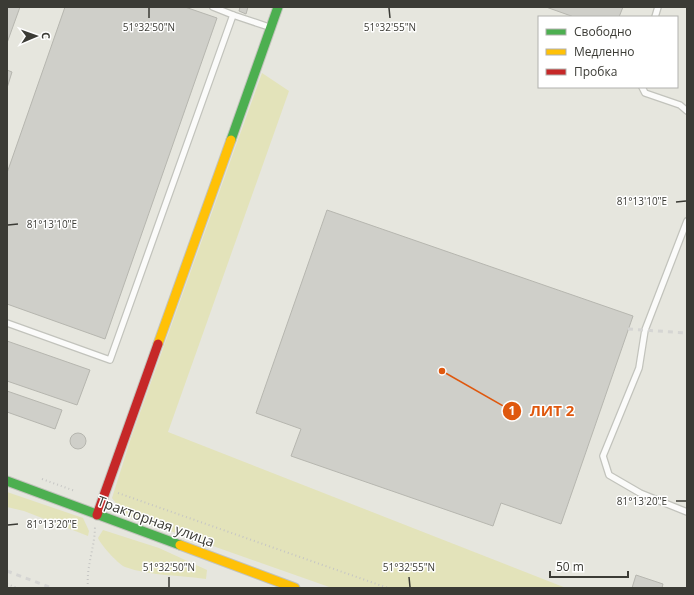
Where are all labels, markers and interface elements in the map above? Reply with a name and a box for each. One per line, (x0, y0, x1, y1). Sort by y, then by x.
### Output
north arrow (16, 16, 56, 56)
legend (538, 16, 678, 88)
text: 51°32'50"N (123, 20, 175, 34)
text: 51°32'55"N (364, 20, 416, 34)
text: Свободно (574, 23, 632, 40)
text: С (39, 32, 54, 39)
text: Медленно (574, 43, 634, 60)
text: Пробка (574, 63, 617, 80)
text: 81°13'10"E (617, 194, 667, 208)
text: 81°13'10"E (27, 217, 77, 231)
callout: ЛИТ 2 (502, 397, 582, 424)
text: ЛИТ 2 (530, 400, 575, 420)
text: 1 (509, 402, 515, 419)
street label: Тракторная улица (95, 491, 217, 551)
text: 81°13'20"E (617, 494, 667, 508)
text: 81°13'20"E (27, 517, 77, 531)
scale bar (550, 553, 628, 579)
text: 50 m (556, 558, 584, 575)
text: 51°32'50"N (143, 560, 195, 574)
text: 51°32'55"N (383, 560, 435, 574)

